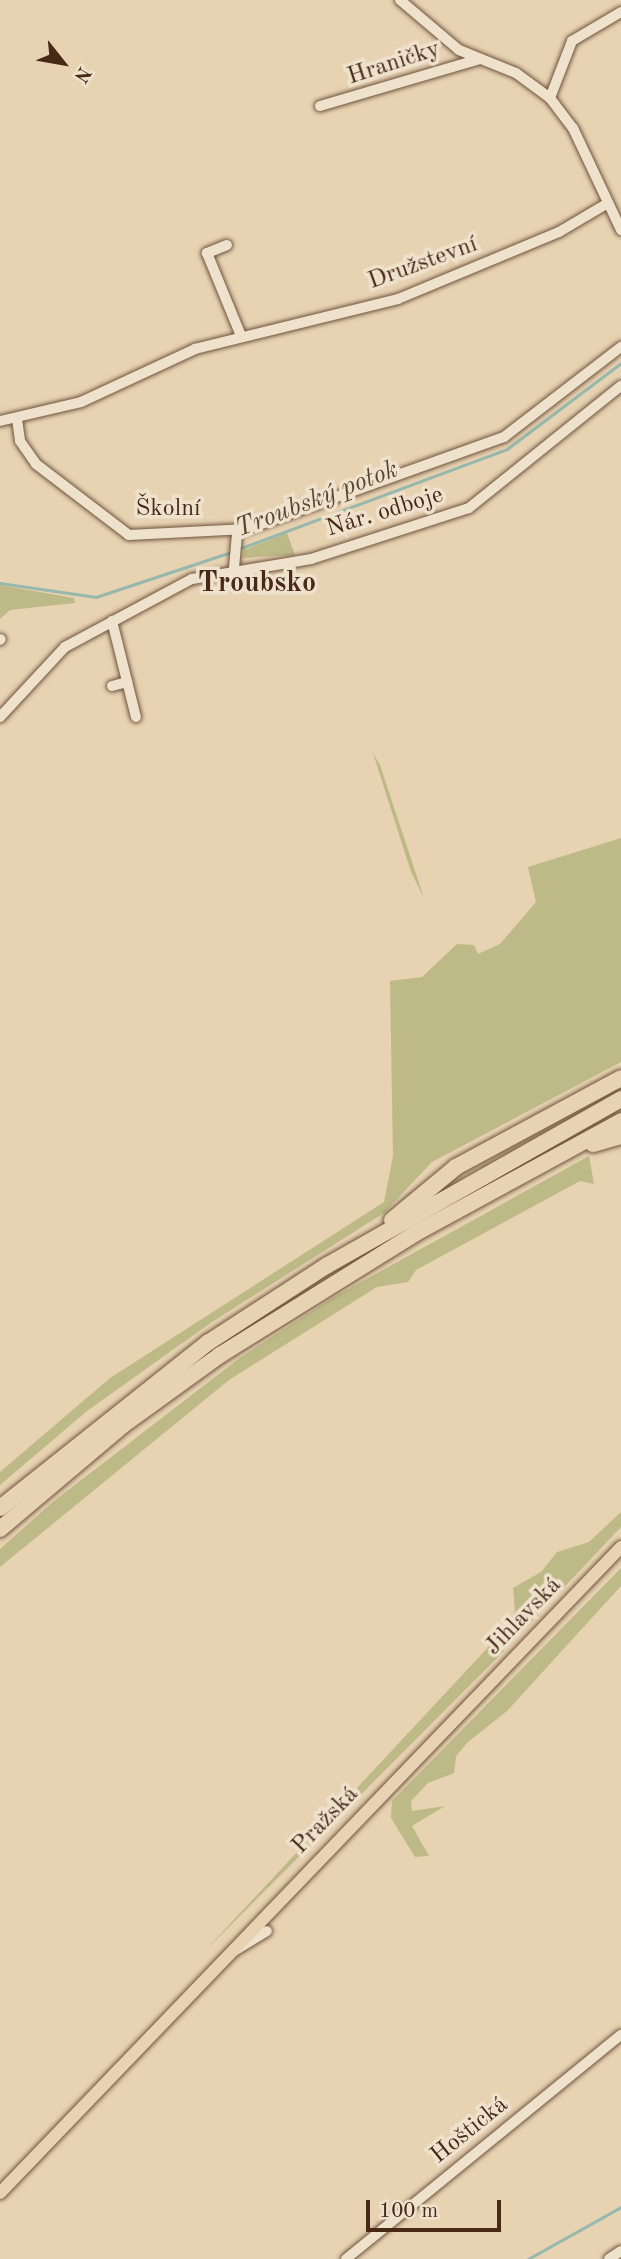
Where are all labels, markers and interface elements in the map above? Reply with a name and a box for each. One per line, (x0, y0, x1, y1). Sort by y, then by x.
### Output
north arrow (28, 28, 98, 98)
street label: Hraničky (344, 36, 444, 92)
text: N (70, 63, 93, 85)
street label: Družstevní (365, 231, 481, 297)
water label: Troubský potok (231, 455, 403, 545)
street label: Nár. odboje (323, 482, 447, 544)
street label: Školní (135, 496, 201, 524)
district label: Troubsko (198, 567, 316, 601)
street label: Jihlavská (480, 1572, 568, 1662)
street label: Pražská (287, 1781, 365, 1861)
street label: Hoštická (426, 2091, 514, 2171)
scale bar (369, 2186, 504, 2230)
text: 100 m (379, 2201, 438, 2222)

